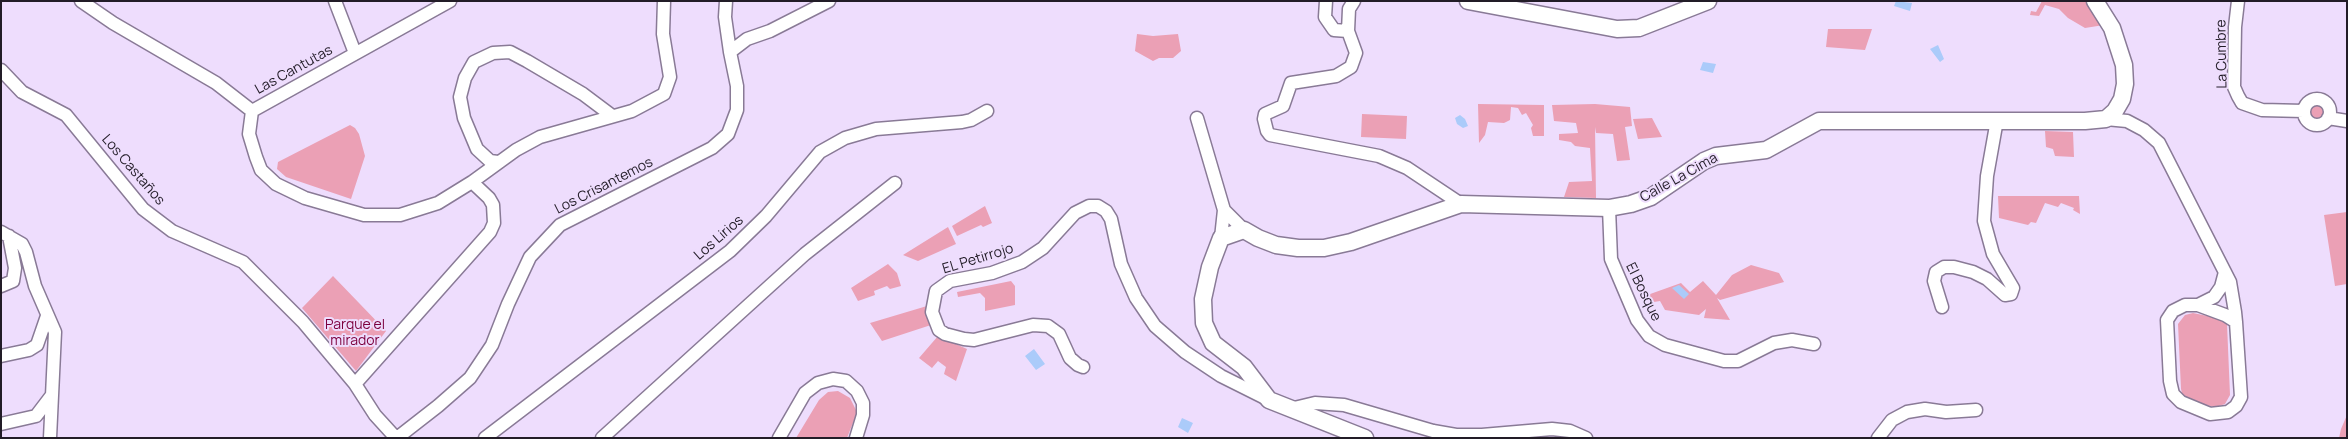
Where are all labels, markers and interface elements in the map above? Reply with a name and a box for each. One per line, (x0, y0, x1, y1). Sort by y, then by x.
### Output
street label: La Cumbre (2213, 19, 2231, 89)
street label: Las Cantutas (252, 42, 336, 98)
street label: Los Castaños (98, 131, 168, 209)
street label: Calle La Cima (1637, 150, 1721, 206)
street label: Los Crisantemos (552, 154, 656, 218)
street label: Los Lirios (691, 212, 747, 264)
street label: EL Petirrojo (940, 240, 1016, 278)
street label: El Bosque (1622, 260, 1664, 324)
park label: Parque el mirador (325, 317, 385, 350)

